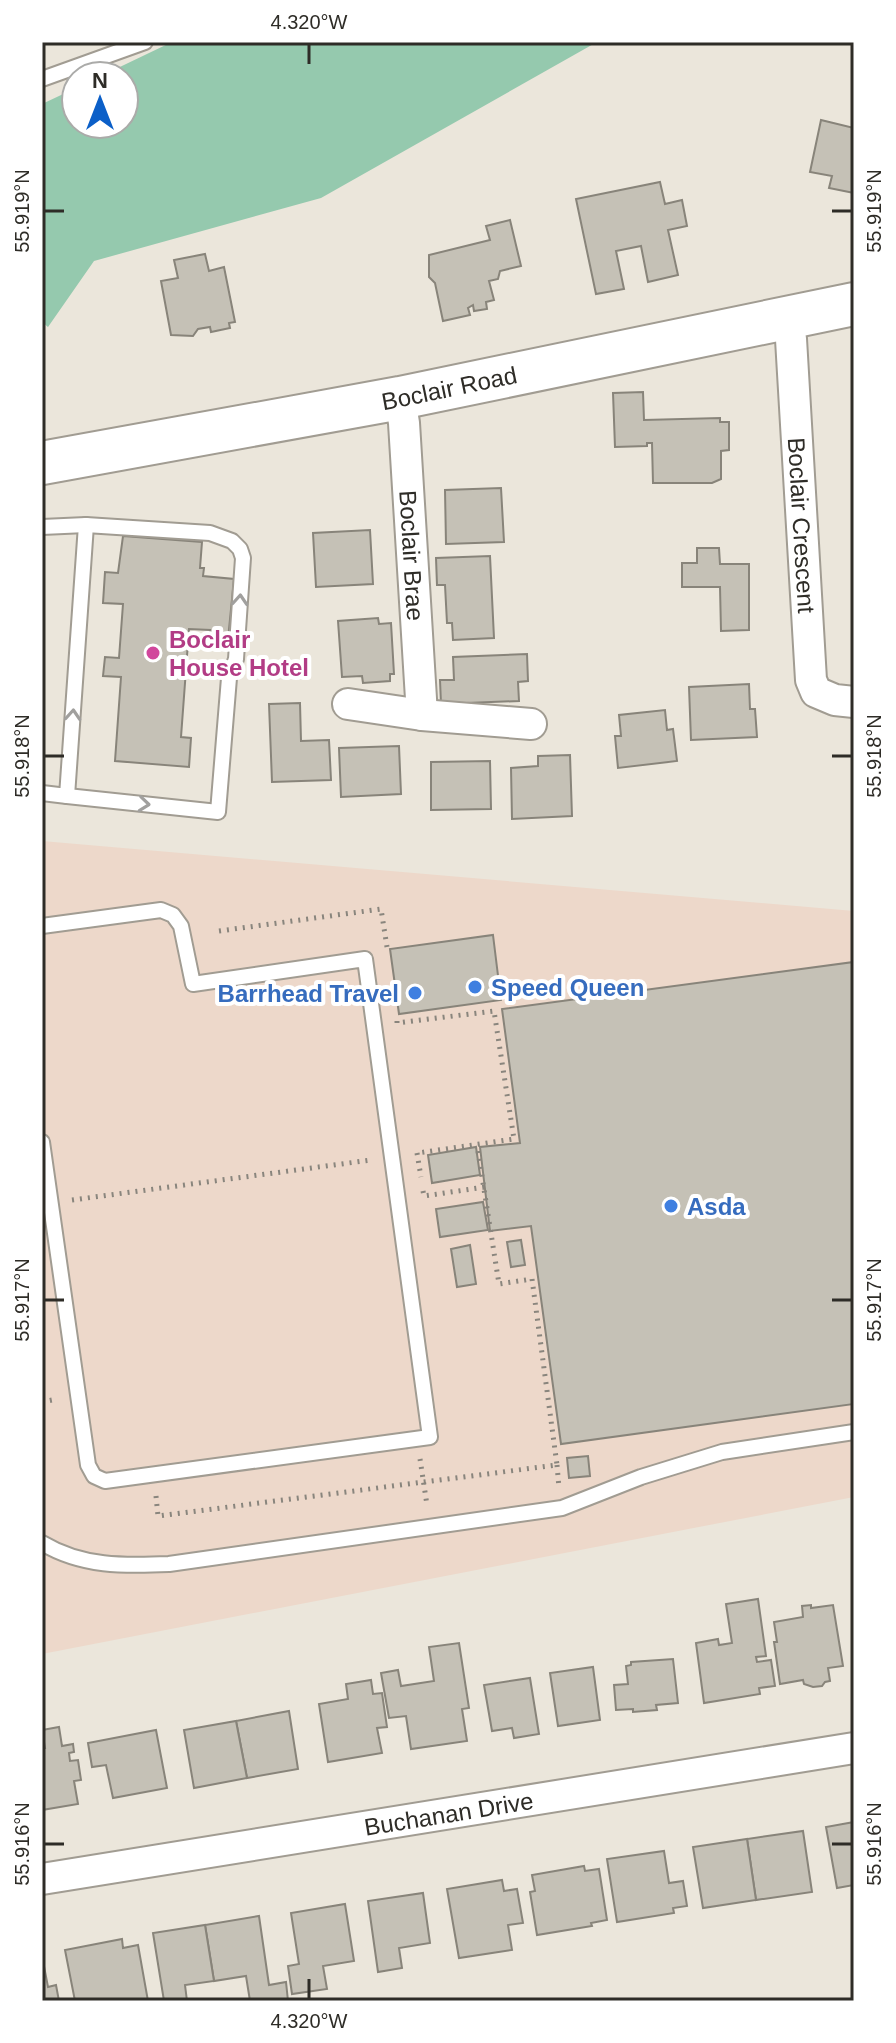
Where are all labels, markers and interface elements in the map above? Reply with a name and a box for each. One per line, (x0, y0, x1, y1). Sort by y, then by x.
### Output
text: 4.320°W (271, 11, 348, 33)
north arrow (60, 60, 140, 140)
text: N (92, 68, 108, 93)
text: 55.919°N (11, 169, 33, 253)
text: 55.919°N (863, 169, 885, 253)
street label: Boclair Road (379, 361, 519, 415)
street label: Boclair Crescent (783, 437, 821, 614)
street label: Boclair Brae (395, 489, 430, 622)
one-way arrow (231, 593, 248, 606)
place label: Boclair House Hotel (169, 626, 309, 681)
marker: Boclair House Hotel (144, 644, 162, 662)
one-way arrow (64, 708, 81, 721)
text: 55.918°N (11, 714, 33, 798)
text: 55.918°N (863, 714, 885, 798)
one-way arrow (138, 796, 151, 813)
place label: Speed Queen (491, 974, 644, 1001)
marker: Speed Queen (466, 978, 484, 996)
place label: Barrhead Travel (218, 980, 399, 1007)
marker: Barrhead Travel (406, 984, 424, 1002)
place label: Asda (687, 1193, 746, 1220)
marker: Asda (662, 1197, 680, 1215)
text: 55.917°N (11, 1258, 33, 1342)
text: 55.917°N (863, 1258, 885, 1342)
street label: Buchanan Drive (362, 1786, 535, 1840)
text: 55.916°N (11, 1802, 33, 1886)
text: 55.916°N (863, 1802, 885, 1886)
text: 4.320°W (271, 2010, 348, 2032)

